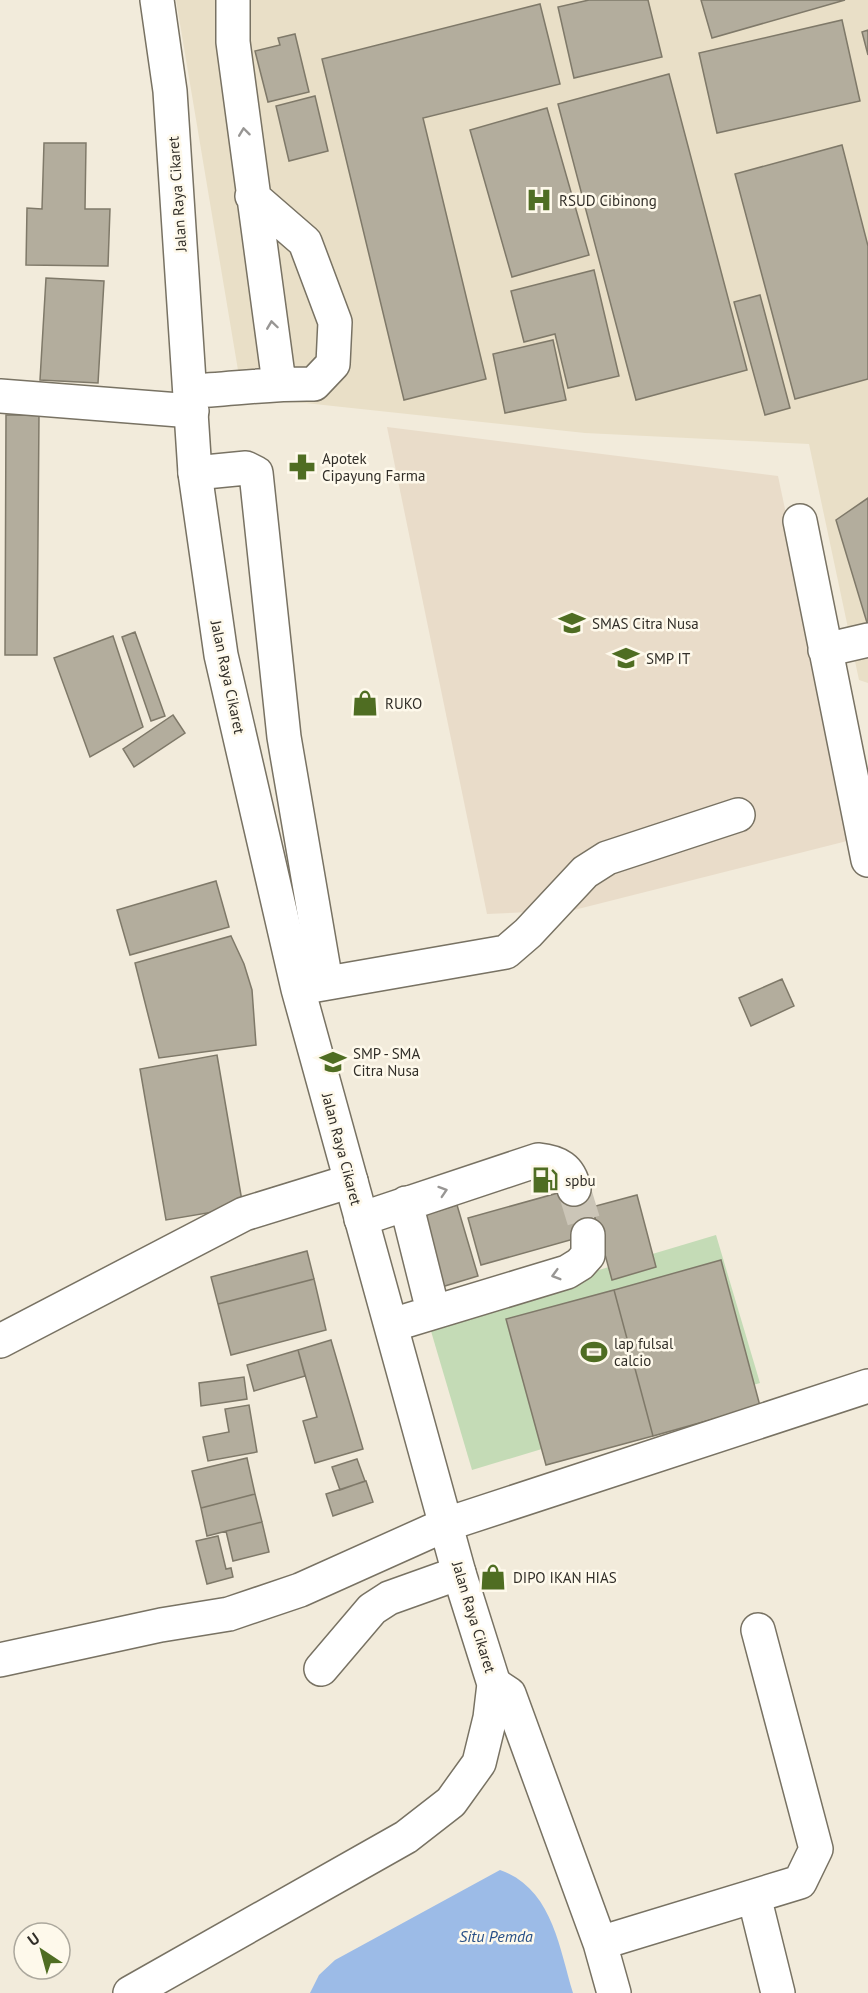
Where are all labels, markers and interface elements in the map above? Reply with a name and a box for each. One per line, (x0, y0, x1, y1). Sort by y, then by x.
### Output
one-way arrow (239, 127, 251, 136)
street label: Jalan Raya Cikaret (163, 136, 191, 253)
hospital icon: RSUD Cibinong (524, 185, 554, 215)
place label: RSUD Cibinong (559, 191, 657, 210)
one-way arrow (266, 320, 278, 329)
place label: Apotek Cipayung Farma (322, 449, 425, 485)
pharmacy icon: Apotek Cipayung Farma (287, 452, 317, 482)
school or university icon: SMAS Citra Nusa (557, 608, 587, 638)
place label: SMAS Citra Nusa (592, 614, 699, 633)
street label: Jalan Raya Cikaret (206, 618, 249, 735)
school or university icon: SMP IT (611, 643, 641, 673)
place label: SMP IT (646, 649, 691, 668)
shop icon: RUKO (350, 688, 380, 718)
place label: RUKO (385, 694, 422, 713)
place label: SMP - SMA Citra Nusa (353, 1044, 420, 1080)
school or university icon: SMP - SMA Citra Nusa (318, 1047, 348, 1077)
street label: Jalan Raya Cikaret (318, 1090, 366, 1207)
fuel station icon: spbu (530, 1165, 560, 1195)
place label: spbu (565, 1171, 596, 1190)
one-way arrow (437, 1186, 448, 1198)
one-way arrow (551, 1268, 562, 1280)
place label: lap fulsal calcio (614, 1334, 674, 1370)
sports icon: lap fulsal calcio (579, 1337, 609, 1367)
street label: Jalan Raya Cikaret (448, 1558, 500, 1675)
shop icon: DIPO IKAN HIAS (478, 1562, 508, 1592)
place label: DIPO IKAN HIAS (513, 1568, 617, 1587)
north arrow (12, 1921, 72, 1981)
water label: Situ Pemda (459, 1926, 533, 1946)
text: U (23, 1928, 43, 1950)

